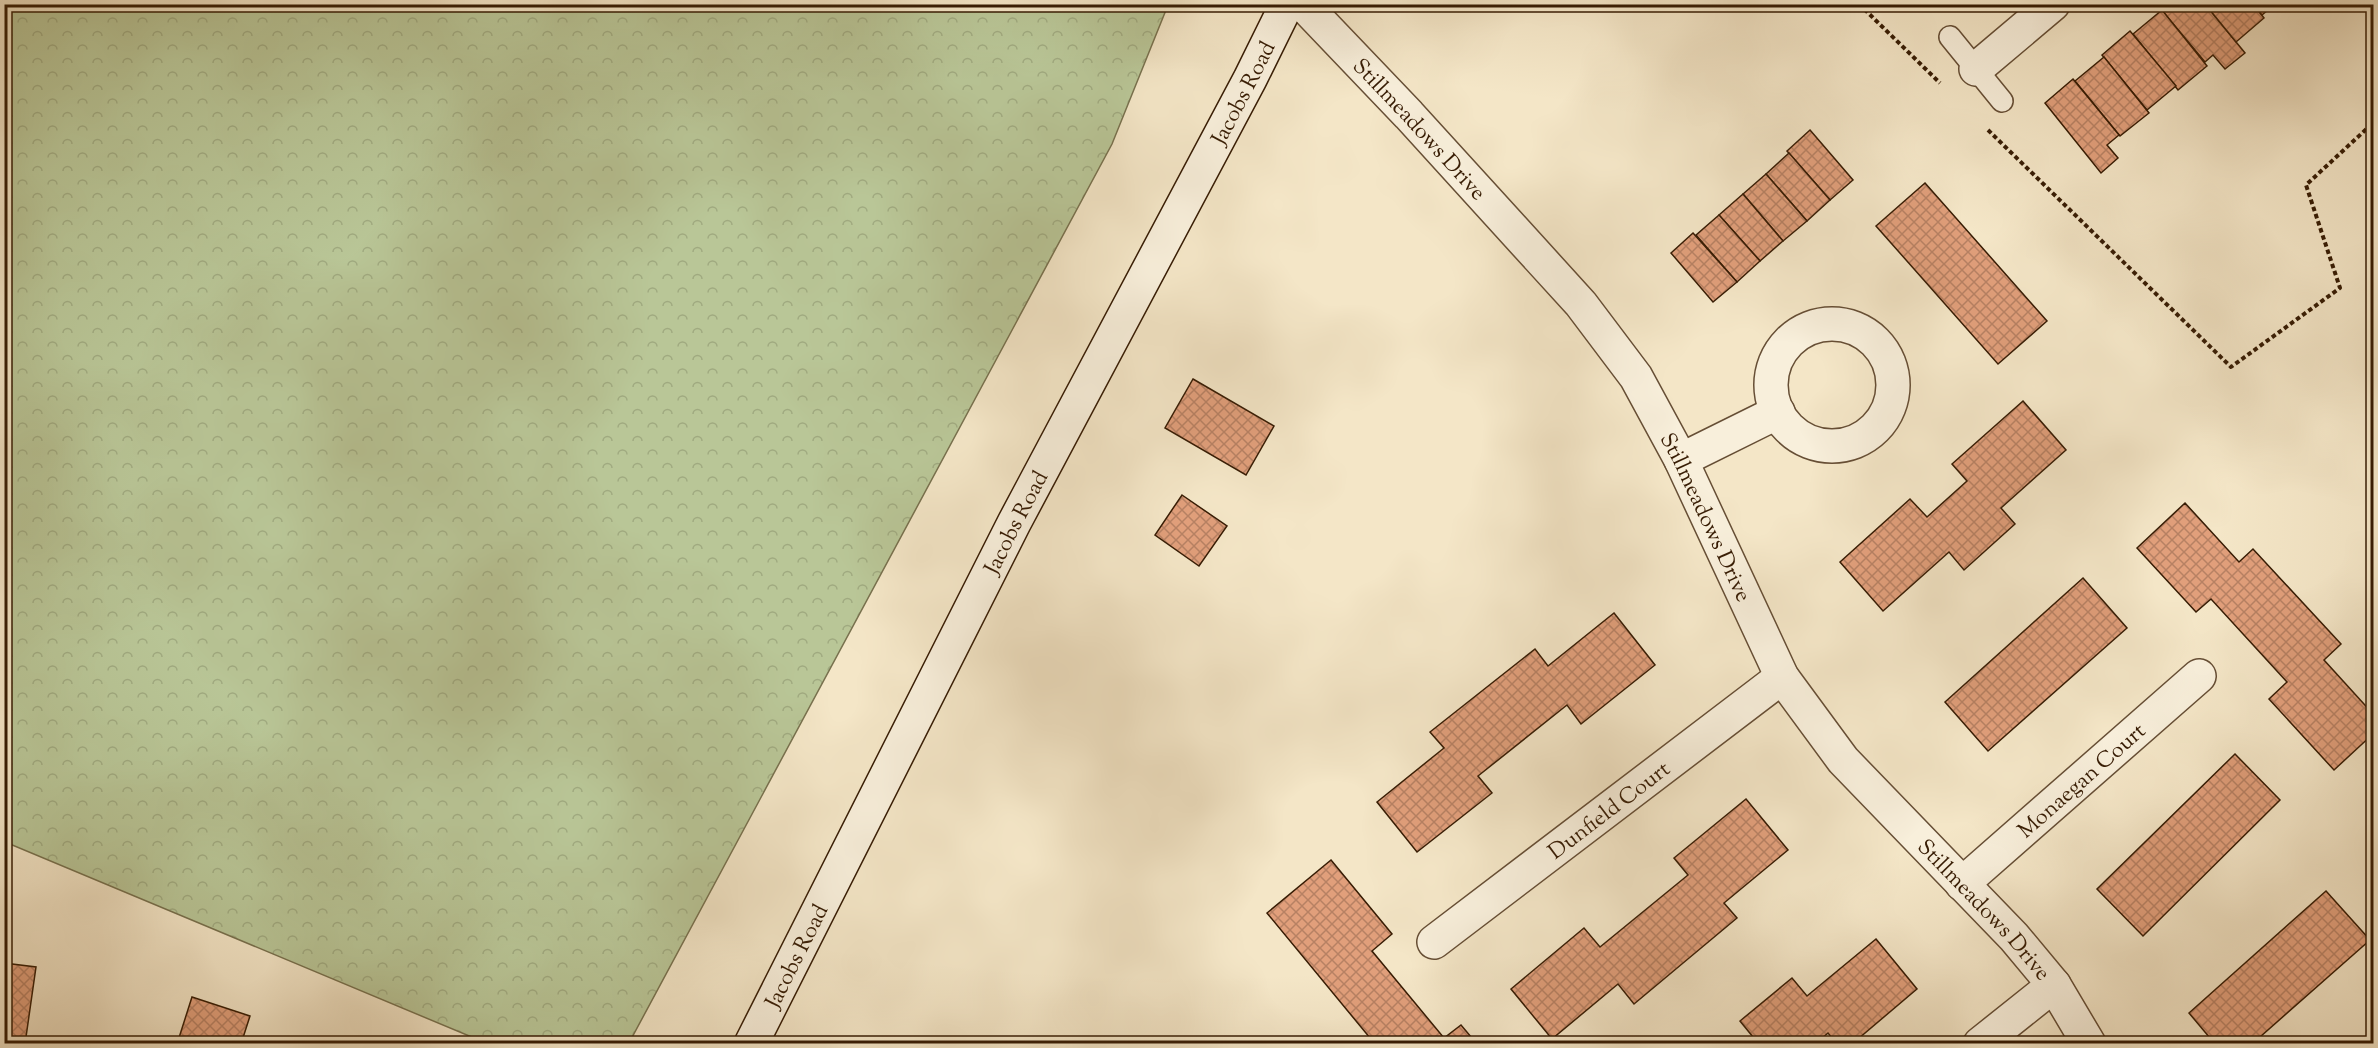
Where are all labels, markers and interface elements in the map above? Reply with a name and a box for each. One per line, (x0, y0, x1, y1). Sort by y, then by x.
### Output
street label: Jacobs Road (1204, 36, 1285, 152)
street label: Stillmeadows Drive (1344, 52, 1492, 209)
street label: Stillmeadows Drive (1650, 428, 1758, 608)
street label: Jacobs Road (977, 466, 1058, 582)
street label: Monaegan Court (2012, 716, 2154, 847)
street label: Dunfield Court (1542, 754, 1678, 869)
street label: Stillmeadows Drive (1909, 833, 2057, 989)
street label: Jacobs Road (758, 899, 838, 1015)

